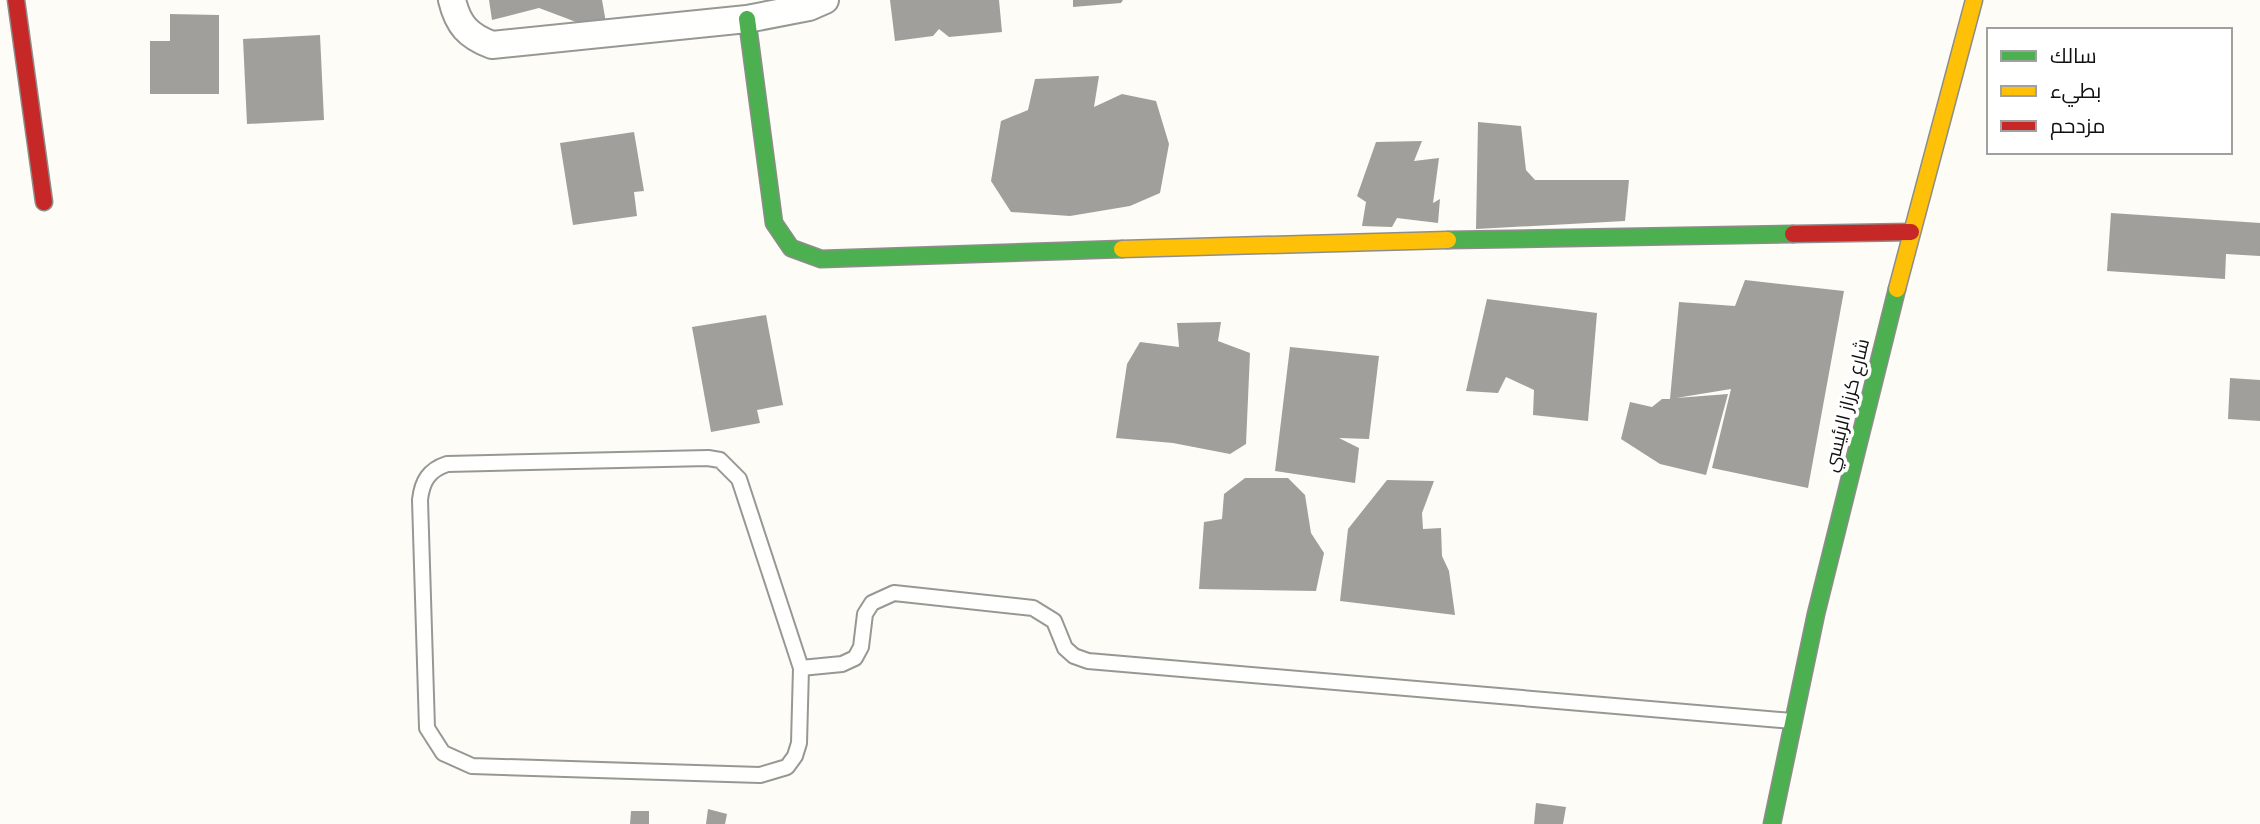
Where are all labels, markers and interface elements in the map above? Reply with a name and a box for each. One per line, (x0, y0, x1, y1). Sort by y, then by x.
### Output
legend (1987, 28, 2232, 154)
text: سالك (2050, 42, 2097, 69)
text: بطيء (2050, 77, 2101, 107)
text: مزدحم (2050, 112, 2105, 140)
street label: شارع كرزاز الرئيسي (1818, 336, 1877, 475)

